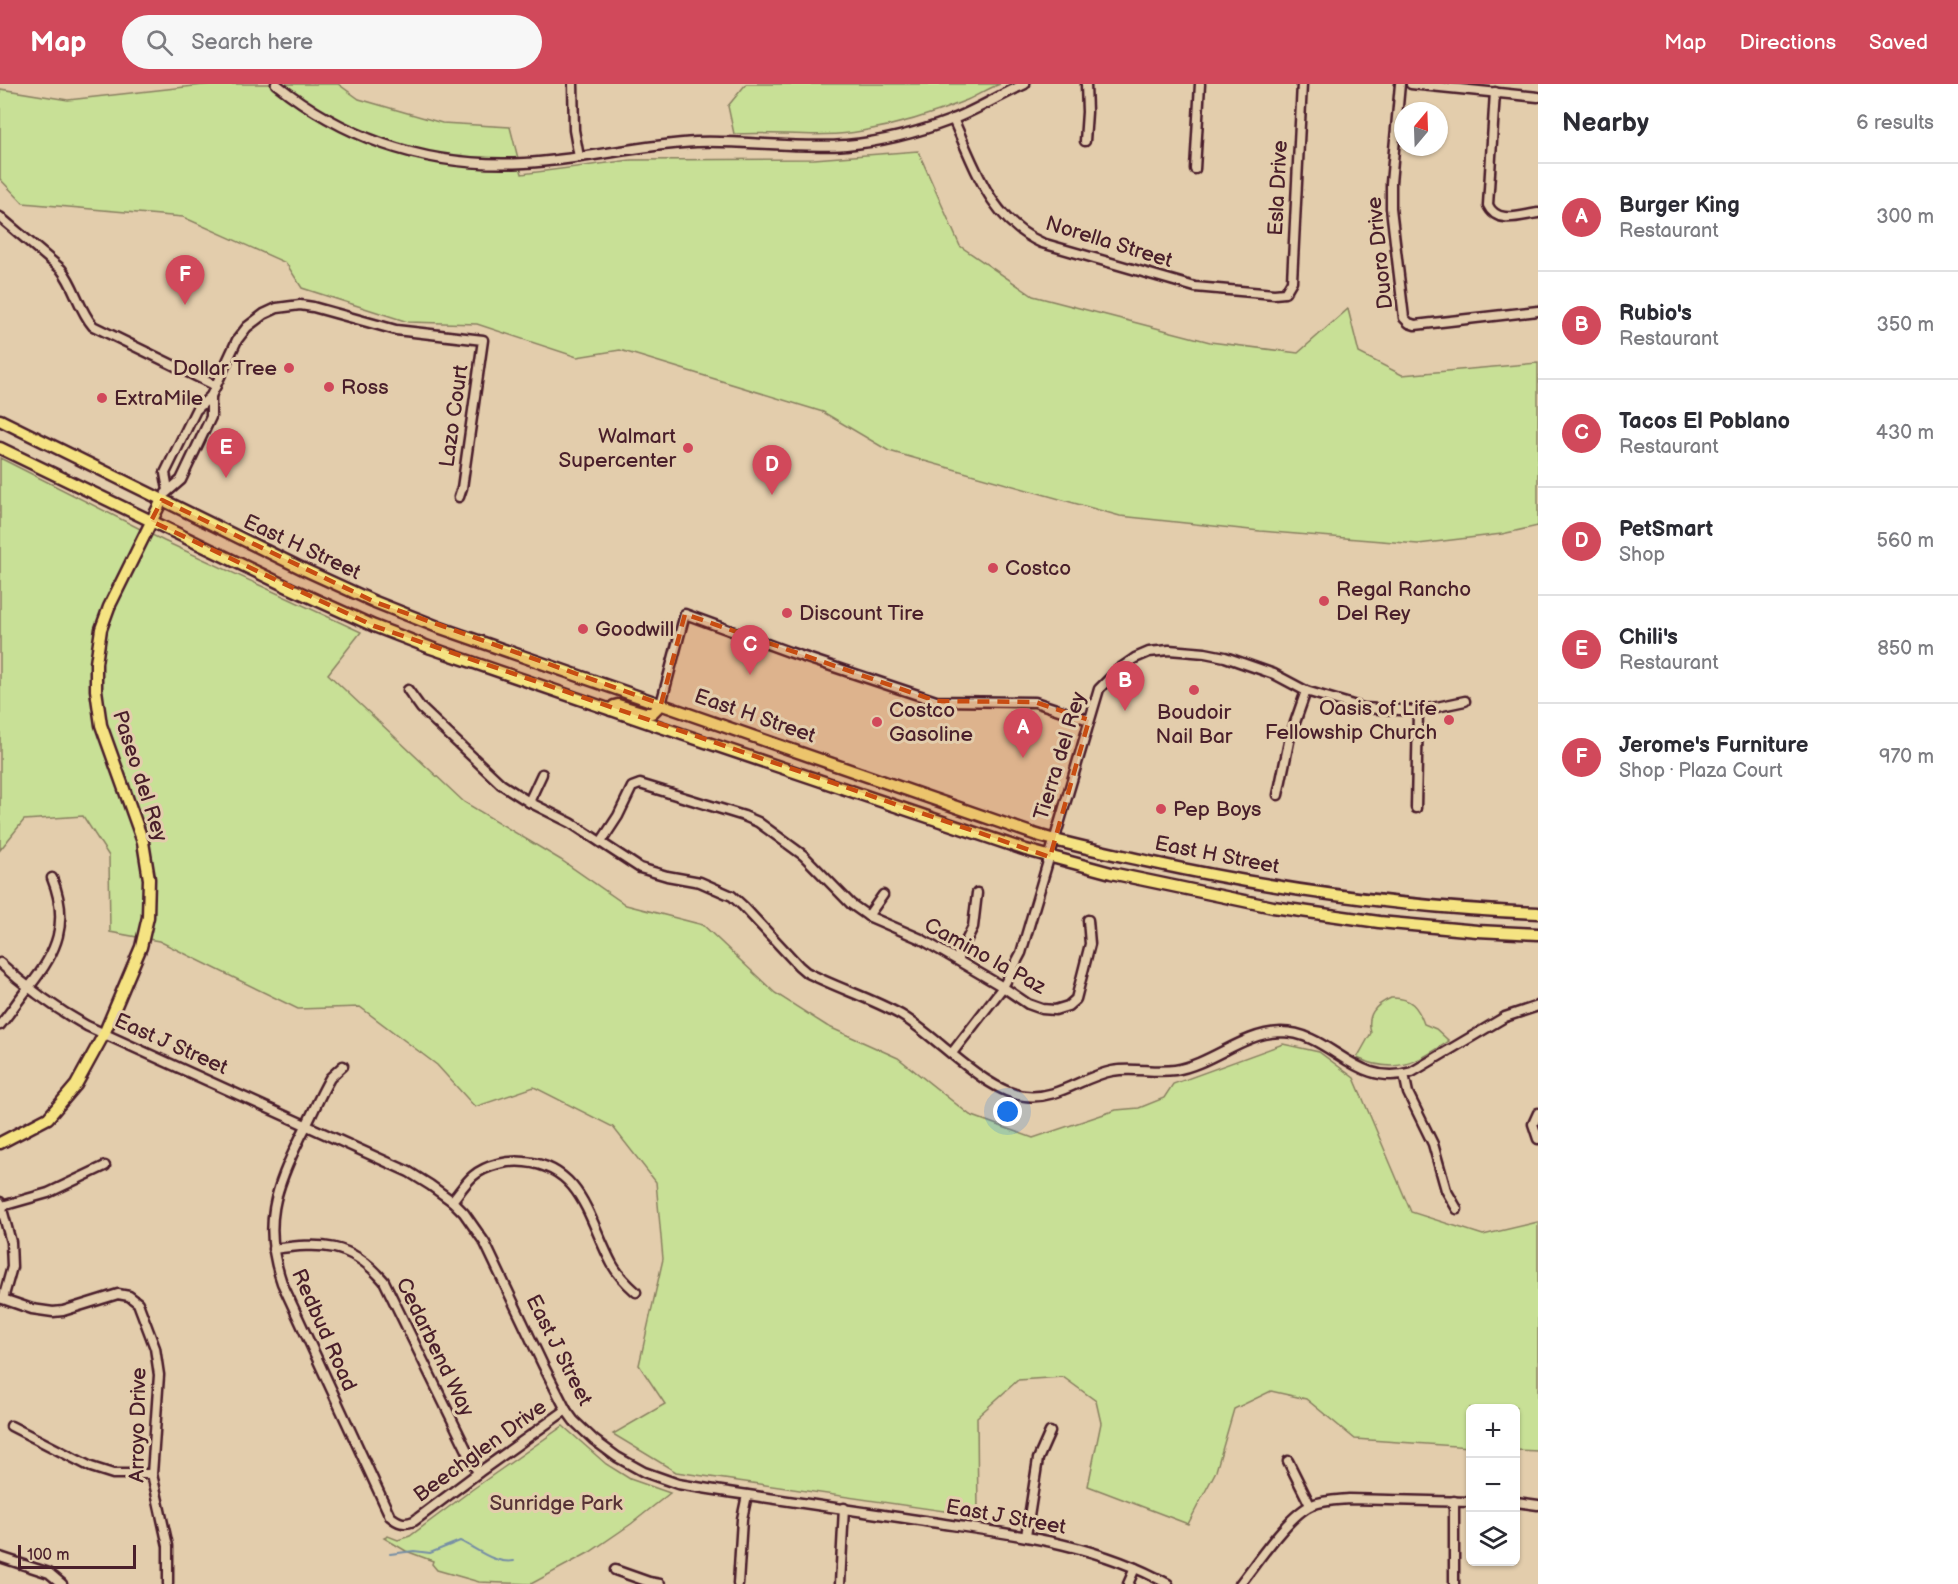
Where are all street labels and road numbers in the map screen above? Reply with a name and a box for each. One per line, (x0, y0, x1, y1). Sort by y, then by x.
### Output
street label: Esla Drive (1263, 140, 1293, 236)
street label: Duoro Drive (1362, 195, 1398, 311)
street label: Norella Street (1043, 211, 1176, 273)
street label: Lazo Court (434, 363, 474, 469)
street label: East H Street (239, 509, 365, 585)
street label: East H Street (691, 684, 819, 749)
street label: Tierra del Rey (1029, 688, 1092, 823)
street label: Paseo del Rey (107, 707, 173, 845)
street label: East H Street (1153, 831, 1282, 879)
street label: Camino la Paz (920, 912, 1051, 1000)
street label: East J Street (110, 1008, 232, 1080)
street label: Redbud Road (286, 1265, 362, 1395)
street label: Cedarbend Way (391, 1274, 480, 1421)
street label: East J Street (520, 1290, 598, 1410)
street label: Arroyo Drive (124, 1367, 152, 1483)
street label: Beechglen Drive (409, 1394, 551, 1508)
street label: East J Street (944, 1494, 1068, 1540)

